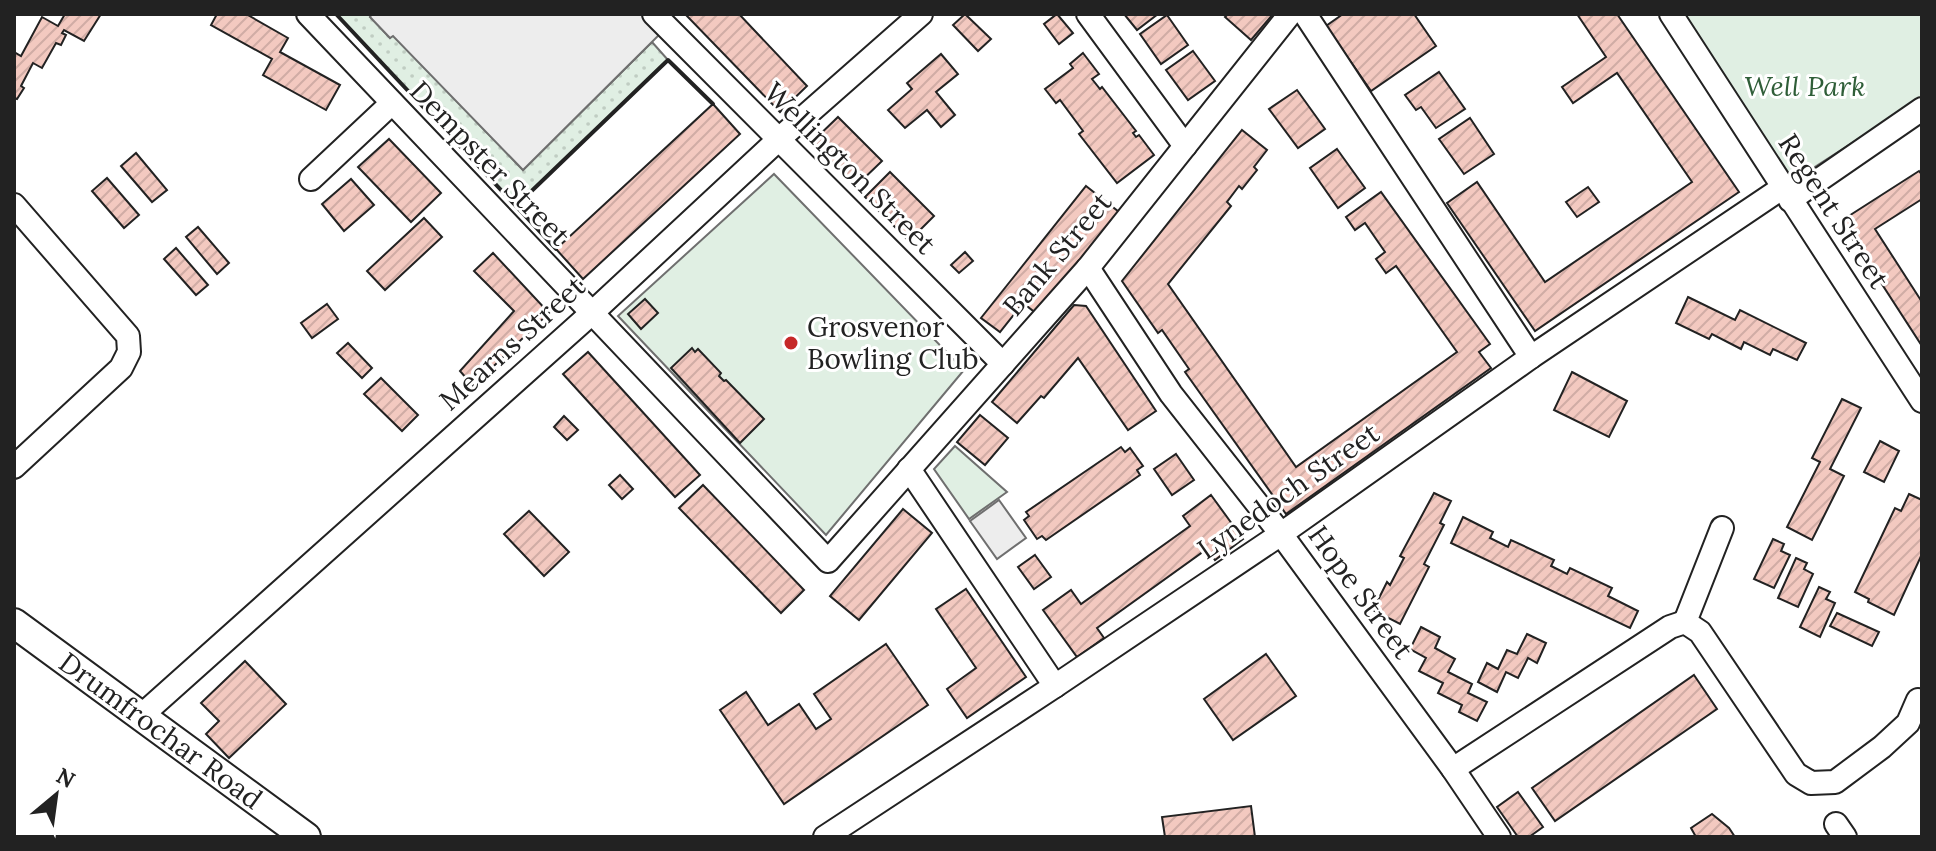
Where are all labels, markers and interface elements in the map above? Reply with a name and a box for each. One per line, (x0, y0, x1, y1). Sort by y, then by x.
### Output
park label: Well Park (1744, 68, 1866, 104)
street label: Dempster Street (402, 73, 578, 253)
street label: Wellington Street (756, 74, 944, 262)
street label: Regent Street (1771, 127, 1897, 295)
street label: Bank Street (995, 185, 1119, 323)
street label: Mearns Street (432, 268, 592, 418)
place label: Grosvenor Bowling Club (807, 309, 978, 377)
marker: Grosvenor Bowling Club (782, 334, 800, 352)
street label: Lynedoch Street (1190, 415, 1386, 567)
street label: Hope Street (1301, 518, 1422, 666)
street label: Drumfrochar Road (52, 644, 270, 817)
north arrow (16, 755, 96, 835)
text: N (51, 761, 80, 794)

